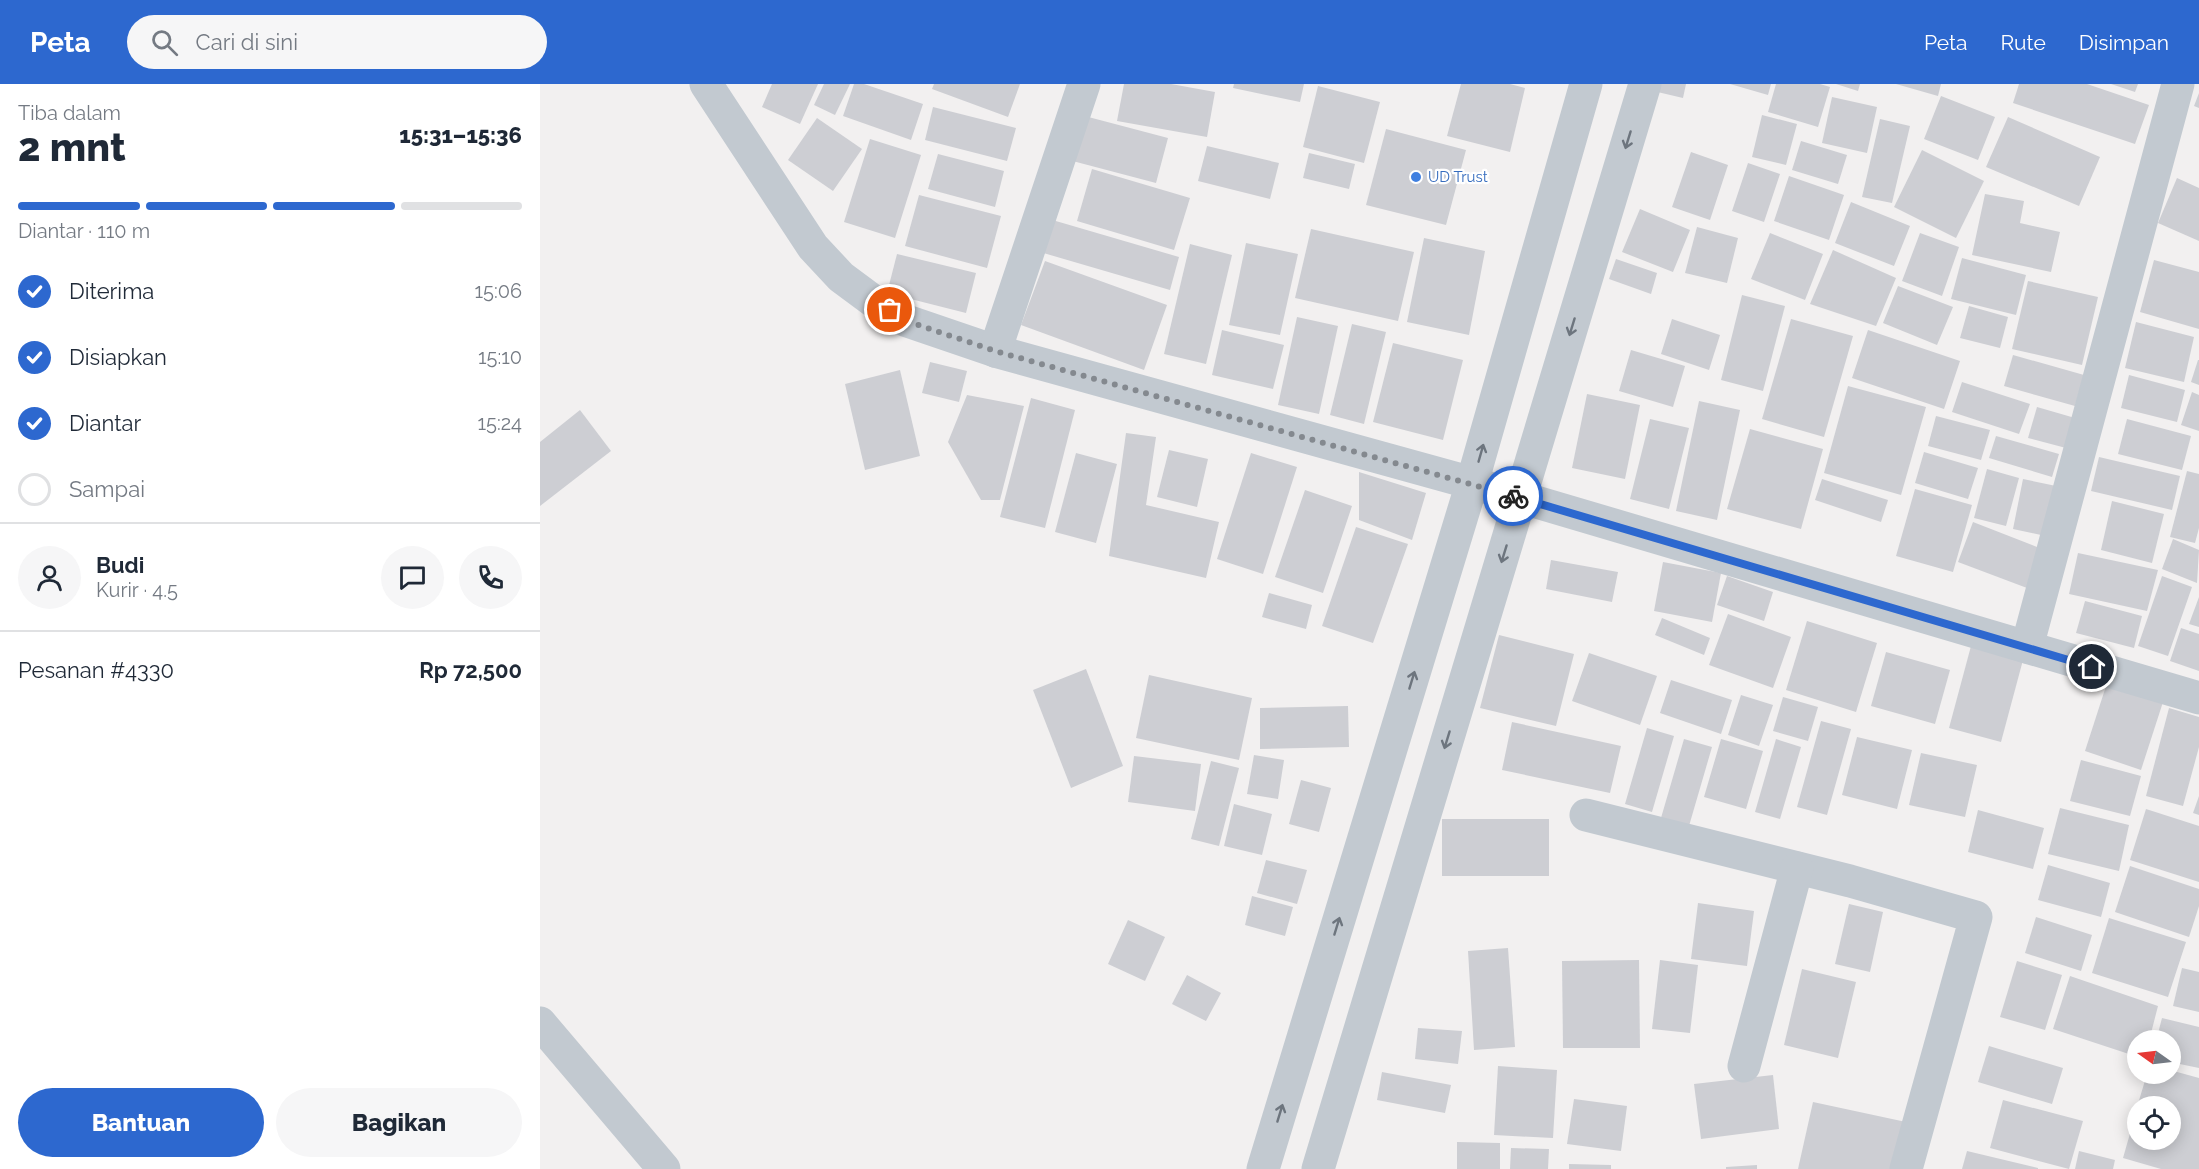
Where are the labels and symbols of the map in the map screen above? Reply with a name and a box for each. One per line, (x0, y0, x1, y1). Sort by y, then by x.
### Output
one-way arrow (1622, 130, 1633, 149)
place label: UD Trust (1428, 168, 1488, 186)
marker: UD Trust (1409, 170, 1423, 184)
pin (864, 284, 915, 335)
one-way arrow (1566, 317, 1577, 336)
one-way arrow (1476, 444, 1487, 463)
courier (1483, 466, 1543, 526)
one-way arrow (1498, 544, 1509, 563)
pin (2066, 641, 2117, 692)
one-way arrow (1407, 671, 1418, 690)
one-way arrow (1441, 730, 1452, 749)
one-way arrow (1332, 917, 1343, 936)
north arrow (2127, 1030, 2181, 1084)
one-way arrow (1275, 1104, 1286, 1123)

